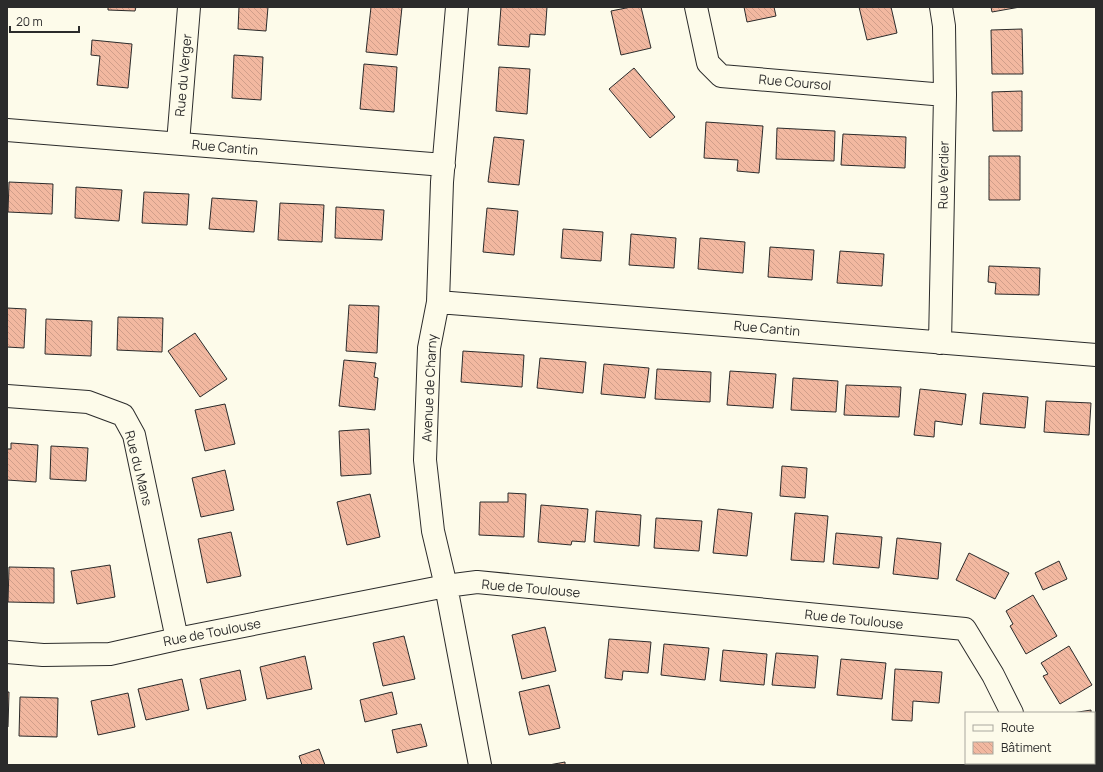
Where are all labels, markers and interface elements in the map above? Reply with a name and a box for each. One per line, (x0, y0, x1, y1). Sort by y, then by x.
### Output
scale bar (10, 8, 79, 34)
text: 20 m (16, 13, 43, 30)
street label: Rue du Verger (170, 32, 196, 117)
street label: Rue Coursol (758, 70, 832, 94)
street label: Rue Cantin (191, 135, 259, 159)
street label: Rue Verdier (933, 140, 953, 209)
street label: Rue Cantin (733, 316, 801, 340)
street label: Avenue de Charny (417, 333, 441, 443)
street label: Rue du Mans (121, 429, 157, 508)
street label: Rue de Toulouse (481, 575, 582, 601)
street label: Rue de Toulouse (804, 605, 905, 633)
street label: Rue de Toulouse (162, 614, 263, 650)
legend (965, 712, 1095, 764)
text: Route (1001, 719, 1034, 736)
text: Bâtiment (1001, 739, 1052, 756)

